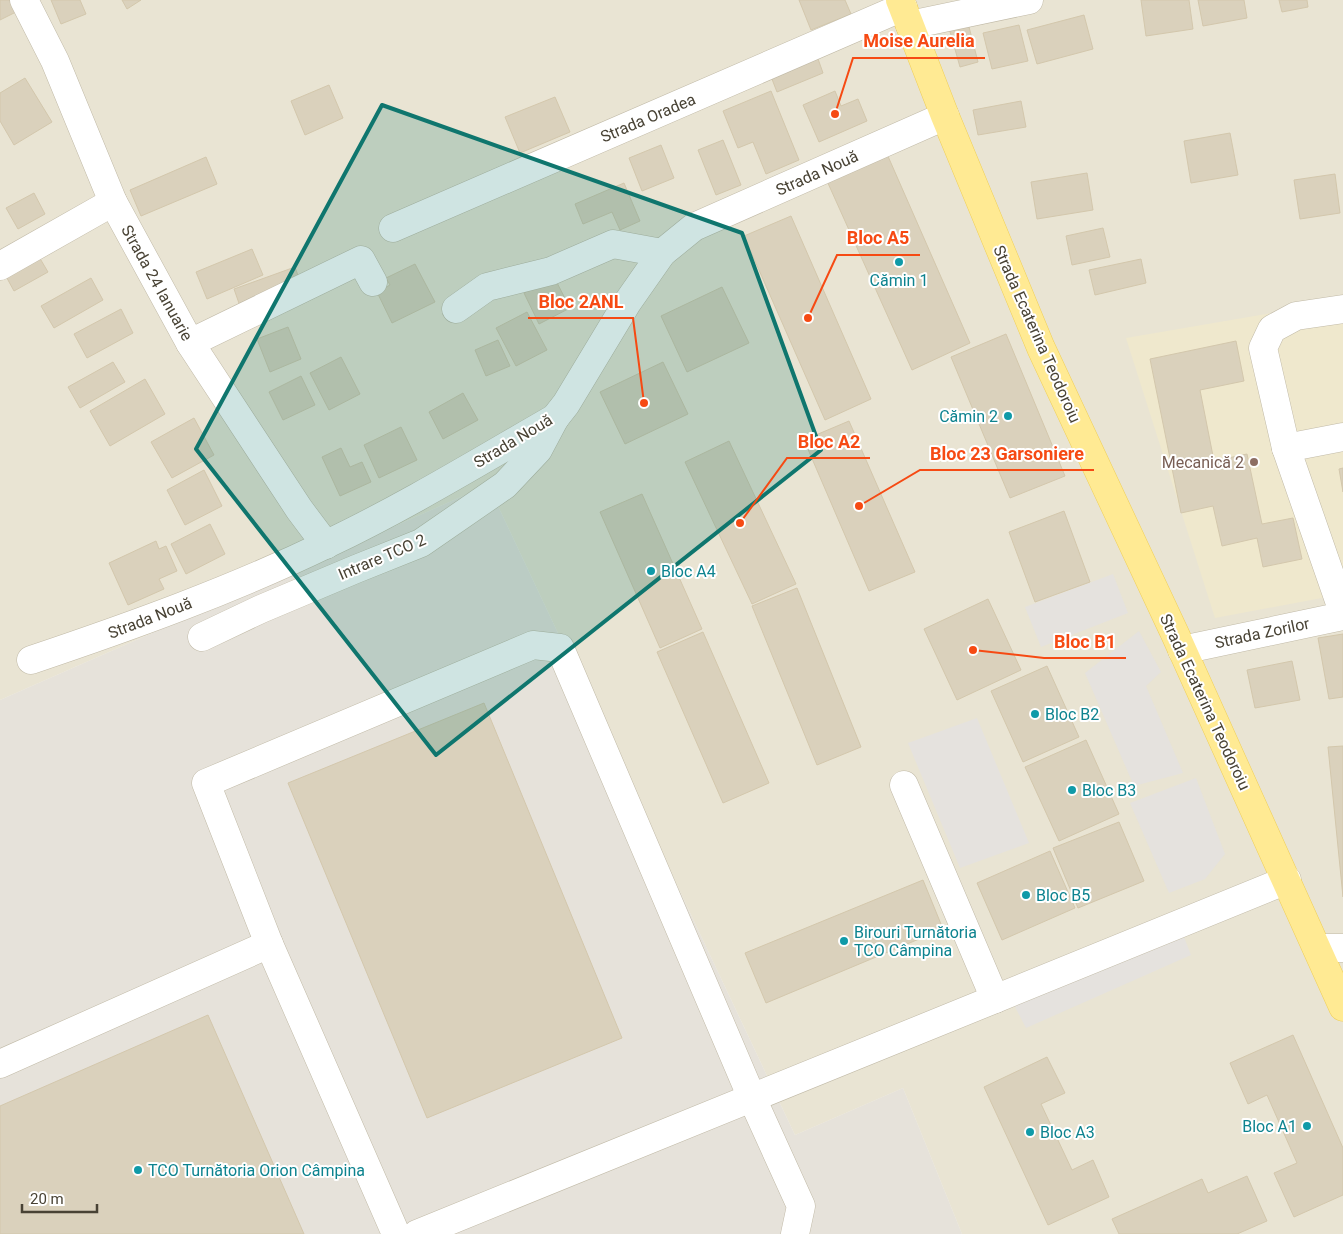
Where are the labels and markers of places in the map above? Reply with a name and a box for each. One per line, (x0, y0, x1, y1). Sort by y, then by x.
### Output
callout: Moise Aurelia (853, 25, 985, 58)
callout: Bloc A5 (837, 222, 920, 255)
marker: Cămin 1 (893, 256, 905, 268)
place label: Cămin 1 (870, 271, 928, 290)
callout: Bloc 2ANL (528, 285, 633, 318)
place label: Cămin 2 (939, 407, 998, 426)
marker: Cămin 2 (1002, 410, 1014, 422)
callout: Bloc A2 (787, 425, 870, 458)
callout: Bloc 23 Garsoniere (920, 437, 1094, 470)
place label: Mecanică 2 (1162, 453, 1244, 472)
marker: Mecanică 2 (1248, 456, 1260, 468)
place label: Bloc A4 (661, 562, 716, 581)
marker: Bloc A4 (645, 565, 657, 577)
callout: Bloc B1 (1044, 625, 1126, 658)
place label: Bloc B2 (1045, 705, 1099, 724)
marker: Bloc B2 (1029, 708, 1041, 720)
place label: Bloc B3 (1082, 781, 1136, 800)
marker: Bloc B3 (1066, 784, 1078, 796)
place label: Bloc B5 (1036, 886, 1090, 905)
marker: Bloc B5 (1020, 889, 1032, 901)
place label: Birouri Turnătoria TCO Câmpina (854, 923, 977, 960)
marker: Birouri Turnătoria TCO Câmpina (838, 935, 850, 947)
place label: Bloc A1 (1242, 1117, 1297, 1136)
marker: Bloc A1 (1301, 1120, 1313, 1132)
place label: Bloc A3 (1040, 1123, 1095, 1142)
marker: Bloc A3 (1024, 1126, 1036, 1138)
place label: TCO Turnătoria Orion Câmpina (148, 1161, 365, 1180)
marker: TCO Turnătoria Orion Câmpina (132, 1164, 144, 1176)

